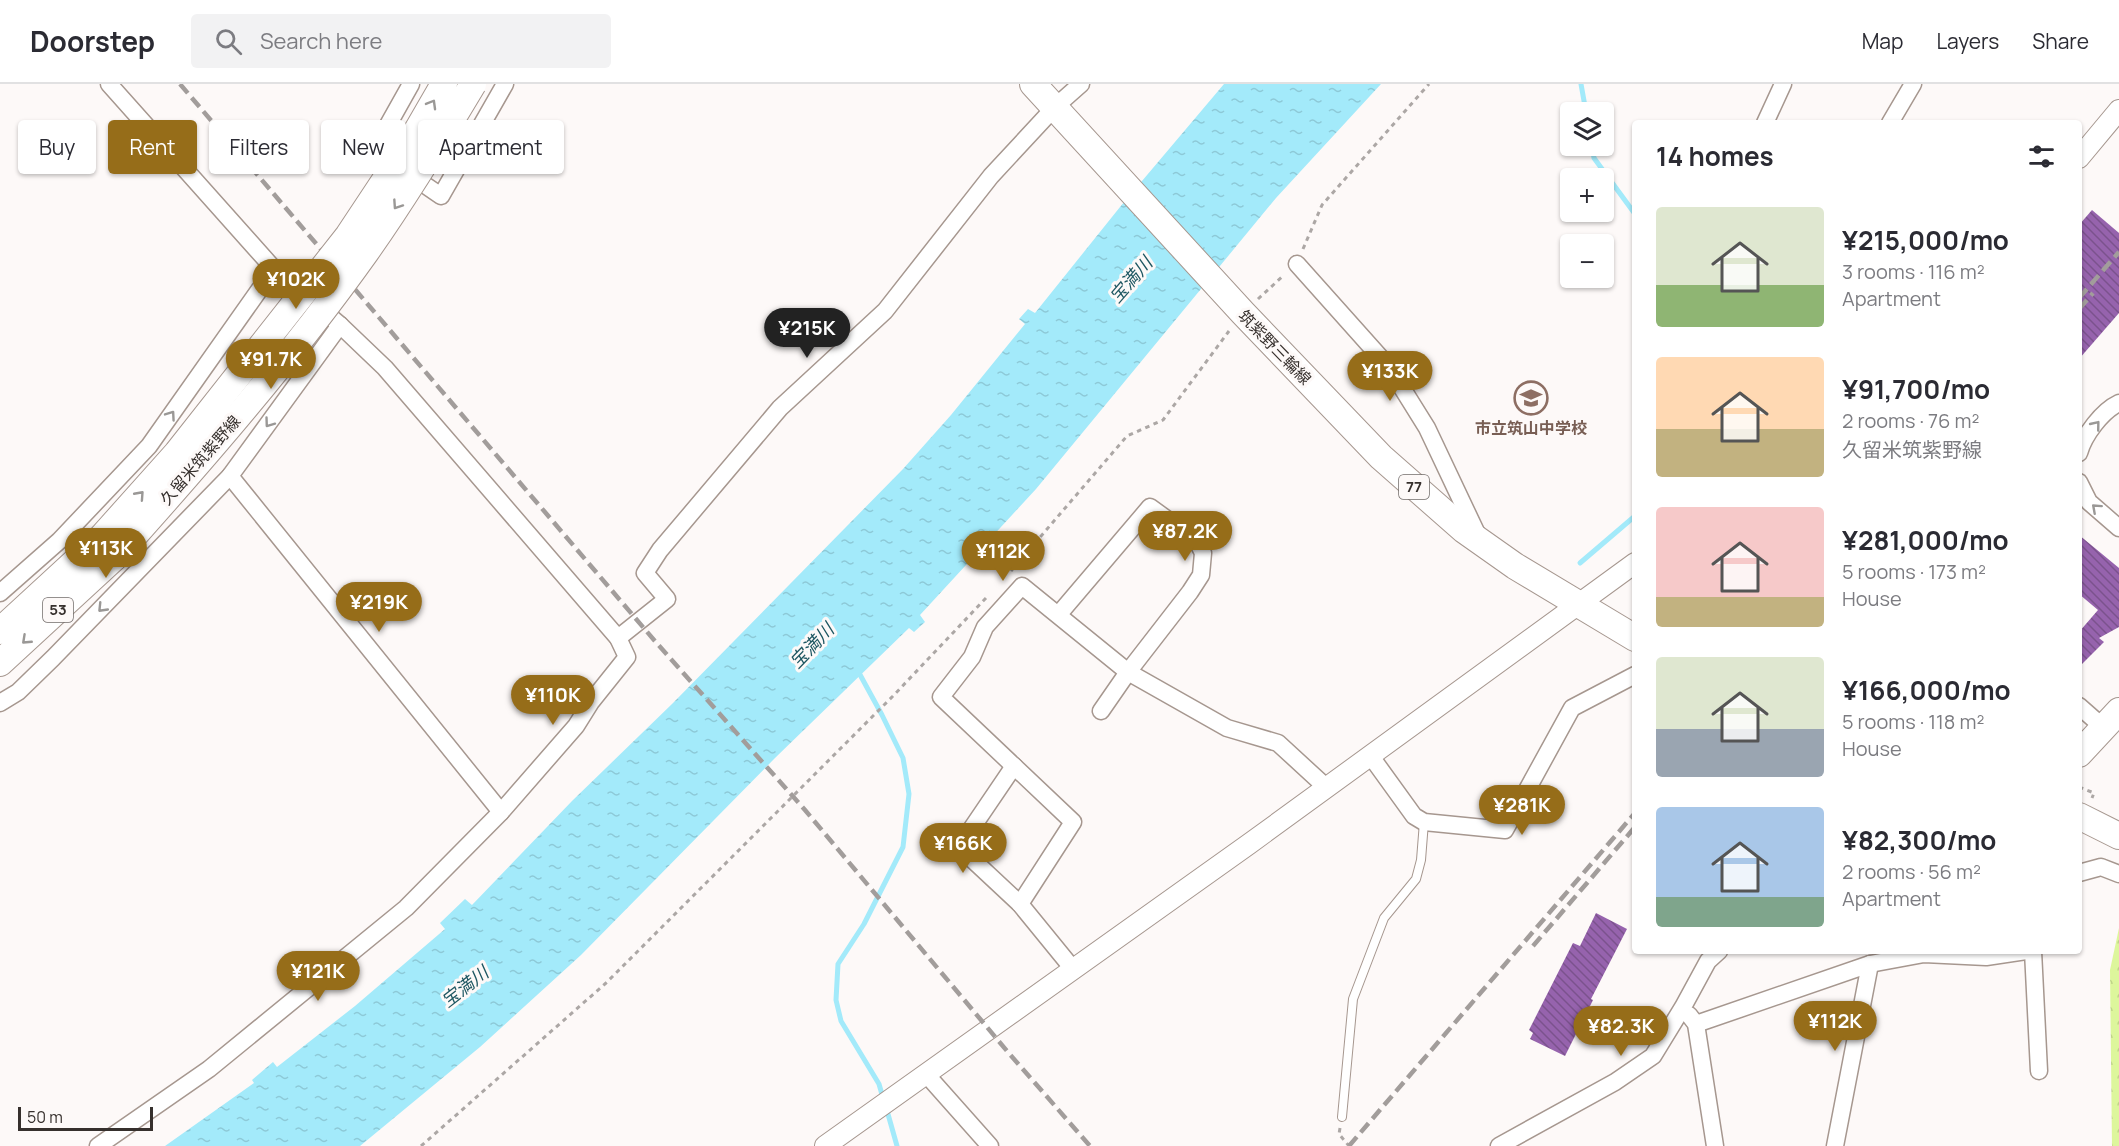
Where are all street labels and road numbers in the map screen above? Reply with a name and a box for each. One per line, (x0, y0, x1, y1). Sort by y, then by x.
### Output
street label: 筑紫野三輪線 (1234, 305, 1316, 389)
street label: 久留米筑紫野線 (155, 411, 245, 509)
road number: 77 (1399, 475, 1429, 499)
road number: 53 (43, 598, 73, 622)

